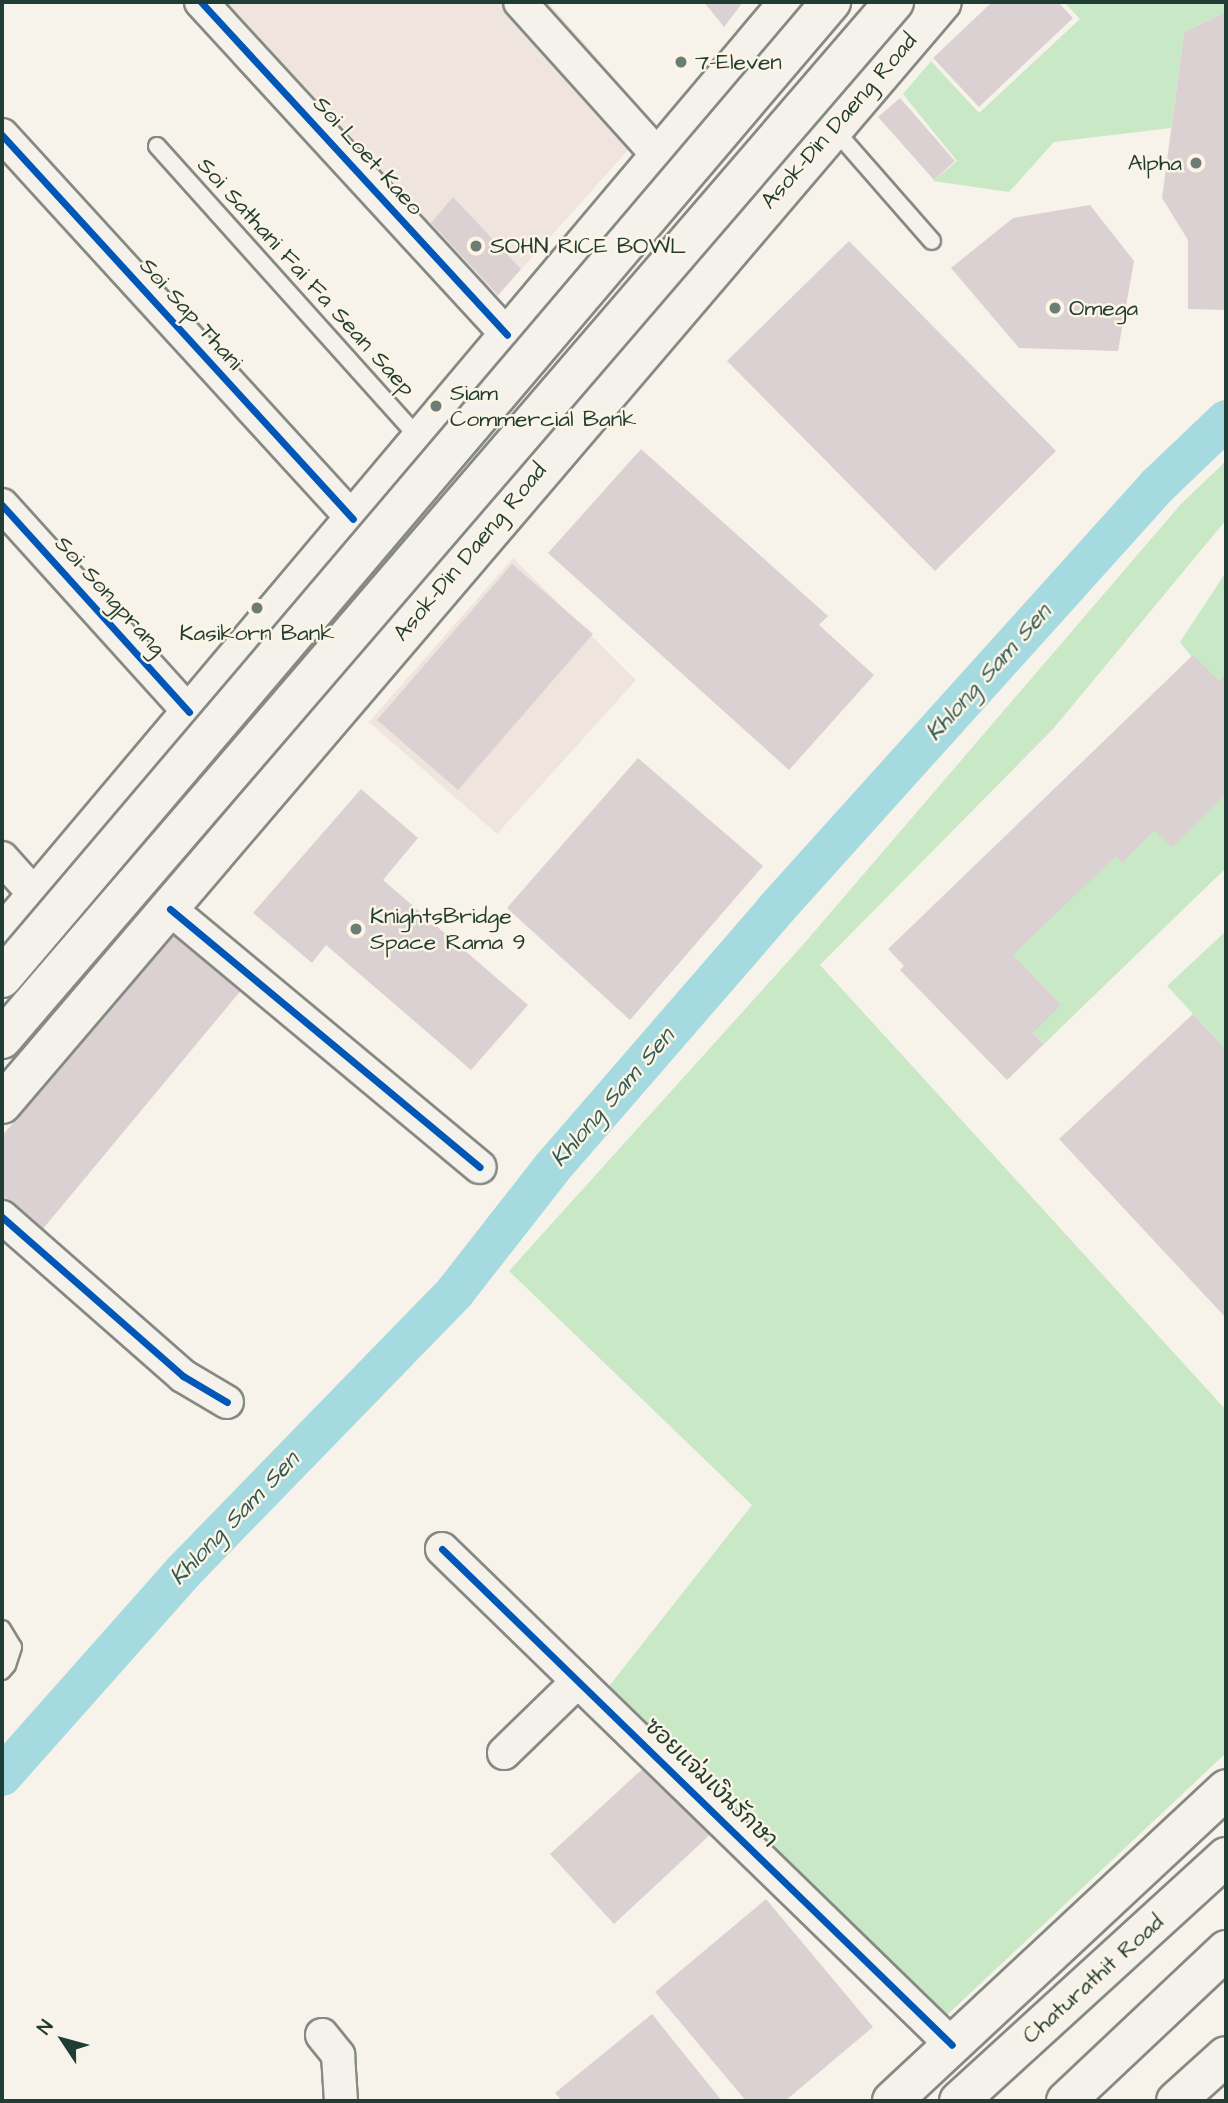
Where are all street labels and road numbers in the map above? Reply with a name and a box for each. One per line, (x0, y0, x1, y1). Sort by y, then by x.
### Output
street label: Asok-Din Daeng Road (755, 27, 923, 215)
street label: Soi Loet Kaeo (307, 91, 429, 221)
street label: Soi Sathani Fai Fa Sean Saep (191, 152, 421, 402)
street label: Soi Sap Thani (133, 252, 249, 376)
street label: Asok-Din Daeng Road (387, 457, 553, 647)
street label: Soi Songprang (49, 530, 171, 662)
street label: ซอยแจ่มเงินรักษา (639, 1712, 783, 1854)
street label: Chaturathit Road (1017, 1908, 1169, 2050)

